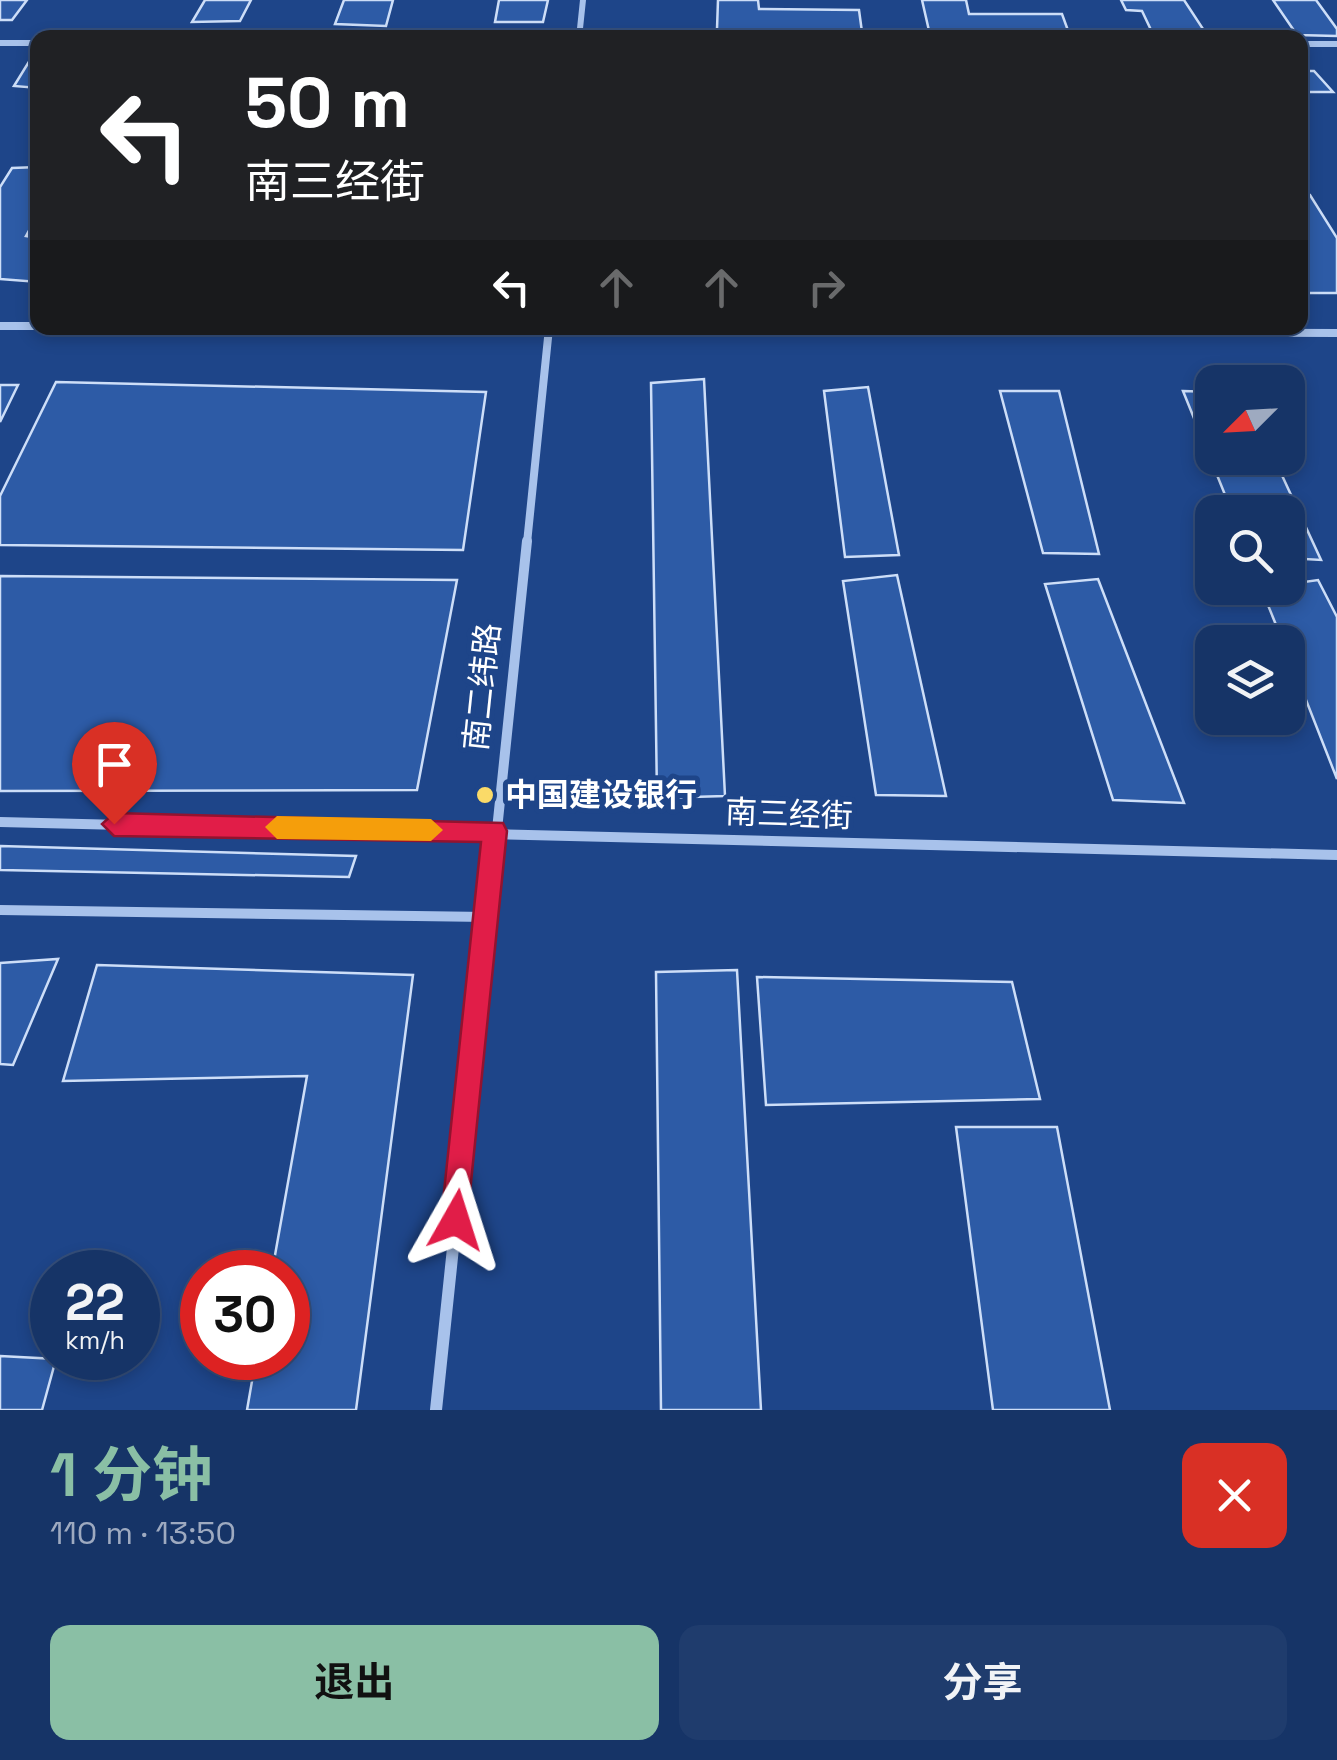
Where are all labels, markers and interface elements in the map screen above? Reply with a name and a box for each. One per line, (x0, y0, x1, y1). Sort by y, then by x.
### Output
text: 50 m (245, 58, 410, 147)
icon: left (80, 70, 210, 200)
text: 南三经街 (245, 153, 425, 210)
icon: left (484, 260, 539, 315)
icon: ahead (589, 260, 644, 315)
icon: ahead (694, 260, 749, 315)
icon: right (799, 260, 854, 315)
north arrow (1195, 365, 1305, 475)
map controls (1195, 365, 1305, 735)
button: search (1195, 495, 1305, 605)
street label: 南二纬路 (455, 621, 509, 753)
button: layers (1195, 625, 1305, 735)
pin (72, 722, 157, 825)
icon: arrive (87, 737, 142, 792)
place label: 中国建设银行 (505, 775, 697, 815)
marker: 中国建设银行 (474, 784, 496, 806)
street label: 南三经街 (724, 792, 854, 836)
position arrow (404, 1168, 508, 1272)
speed limit sign: 30 (180, 1250, 310, 1380)
text: 22 (65, 1271, 125, 1335)
text: km/h (65, 1324, 125, 1356)
text: 1 分钟 (50, 1437, 212, 1514)
button: close (1182, 1443, 1287, 1548)
text: 110 m · 13:50 (50, 1513, 236, 1553)
button: 退出 (50, 1625, 659, 1740)
button: 分享 (679, 1625, 1287, 1740)

